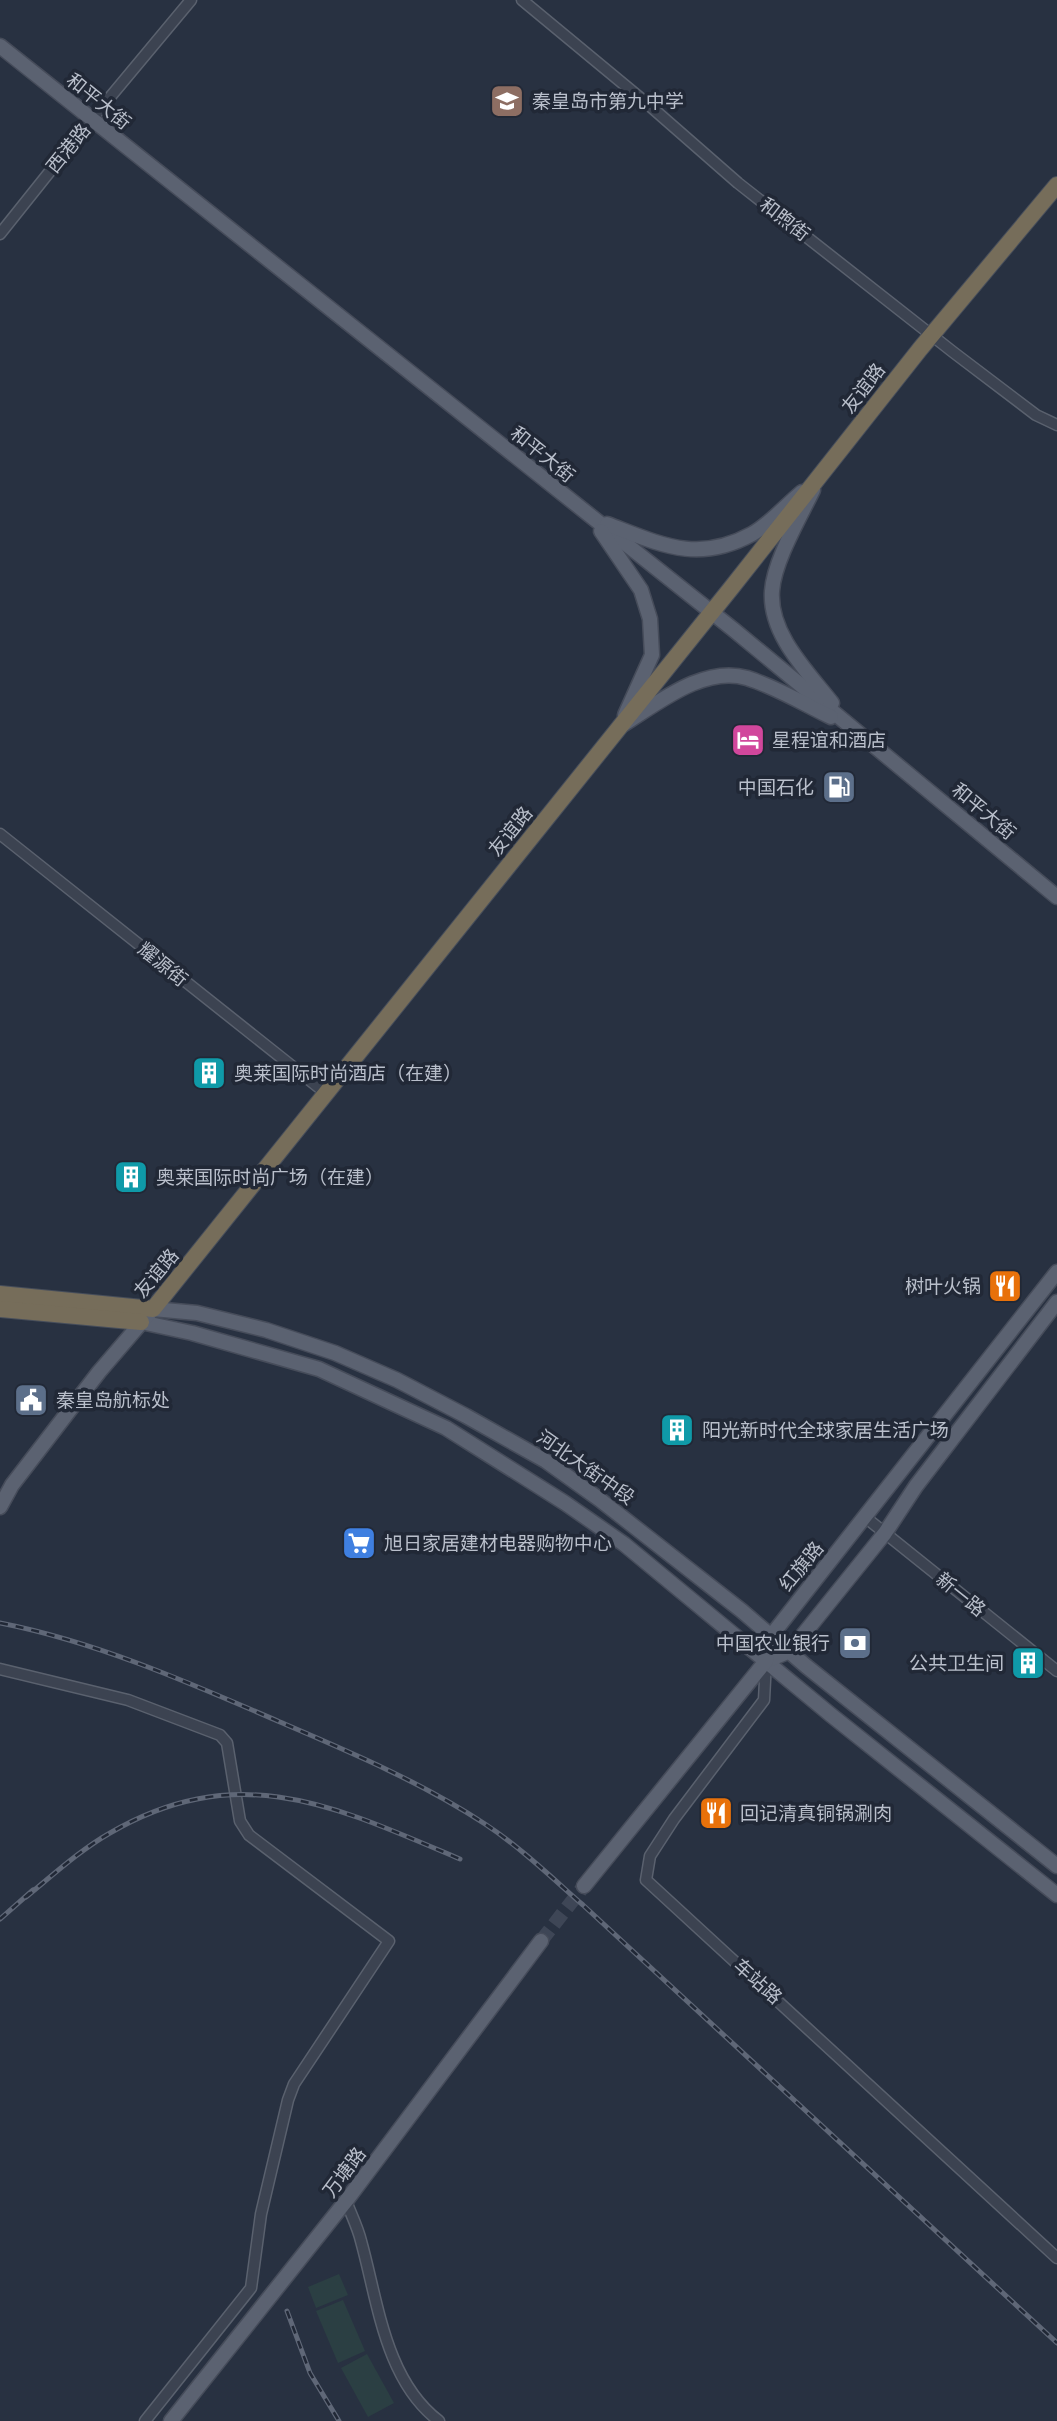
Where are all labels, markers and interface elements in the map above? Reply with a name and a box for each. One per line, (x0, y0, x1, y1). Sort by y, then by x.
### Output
street label: 和平大街 (63, 69, 135, 133)
school or university icon: 秦皇岛市第九中学 (488, 82, 526, 120)
place label: 秦皇岛市第九中学 (532, 91, 684, 112)
street label: 西港路 (42, 120, 94, 177)
street label: 和煦街 (756, 194, 814, 245)
street label: 友谊路 (838, 359, 889, 417)
street label: 和平大街 (507, 422, 579, 486)
hotel icon: 星程谊和酒店 (729, 721, 767, 759)
place label: 星程谊和酒店 (772, 730, 886, 751)
fuel station icon: 中国石化 (820, 768, 858, 806)
place label: 中国石化 (738, 777, 814, 798)
street label: 和平大街 (948, 779, 1020, 844)
street label: 友谊路 (484, 803, 536, 860)
street label: 耀源街 (134, 938, 191, 990)
building icon: 奥莱国际时尚酒店（在建） (190, 1054, 228, 1092)
place label: 奥莱国际时尚酒店（在建） (234, 1063, 462, 1084)
building icon: 奥莱国际时尚广场（在建） (112, 1158, 150, 1196)
place label: 奥莱国际时尚广场（在建） (156, 1167, 384, 1188)
street label: 友谊路 (130, 1245, 183, 1302)
restaurant icon: 树叶火锅 (986, 1267, 1024, 1305)
place label: 树叶火锅 (905, 1276, 981, 1297)
public building icon: 秦皇岛航标处 (12, 1381, 50, 1419)
place label: 秦皇岛航标处 (56, 1390, 170, 1411)
building icon: 阳光新时代全球家居生活广场 (658, 1411, 696, 1449)
place label: 阳光新时代全球家居生活广场 (702, 1420, 949, 1441)
street label: 河北大街中段 (533, 1426, 638, 1509)
supermarket icon: 旭日家居建材电器购物中心 (340, 1524, 378, 1562)
place label: 旭日家居建材电器购物中心 (384, 1533, 612, 1554)
street label: 红旗路 (775, 1538, 827, 1595)
street label: 新一路 (932, 1568, 989, 1620)
bank icon: 中国农业银行 (836, 1624, 874, 1662)
place label: 中国农业银行 (716, 1633, 830, 1654)
building icon: 公共卫生间 (1009, 1644, 1047, 1682)
place label: 公共卫生间 (909, 1653, 1004, 1674)
restaurant icon: 回记清真铜锅涮肉 (697, 1794, 735, 1832)
place label: 回记清真铜锅涮肉 (740, 1803, 892, 1824)
street label: 车站路 (729, 1954, 786, 2008)
street label: 万塘路 (319, 2143, 370, 2201)

